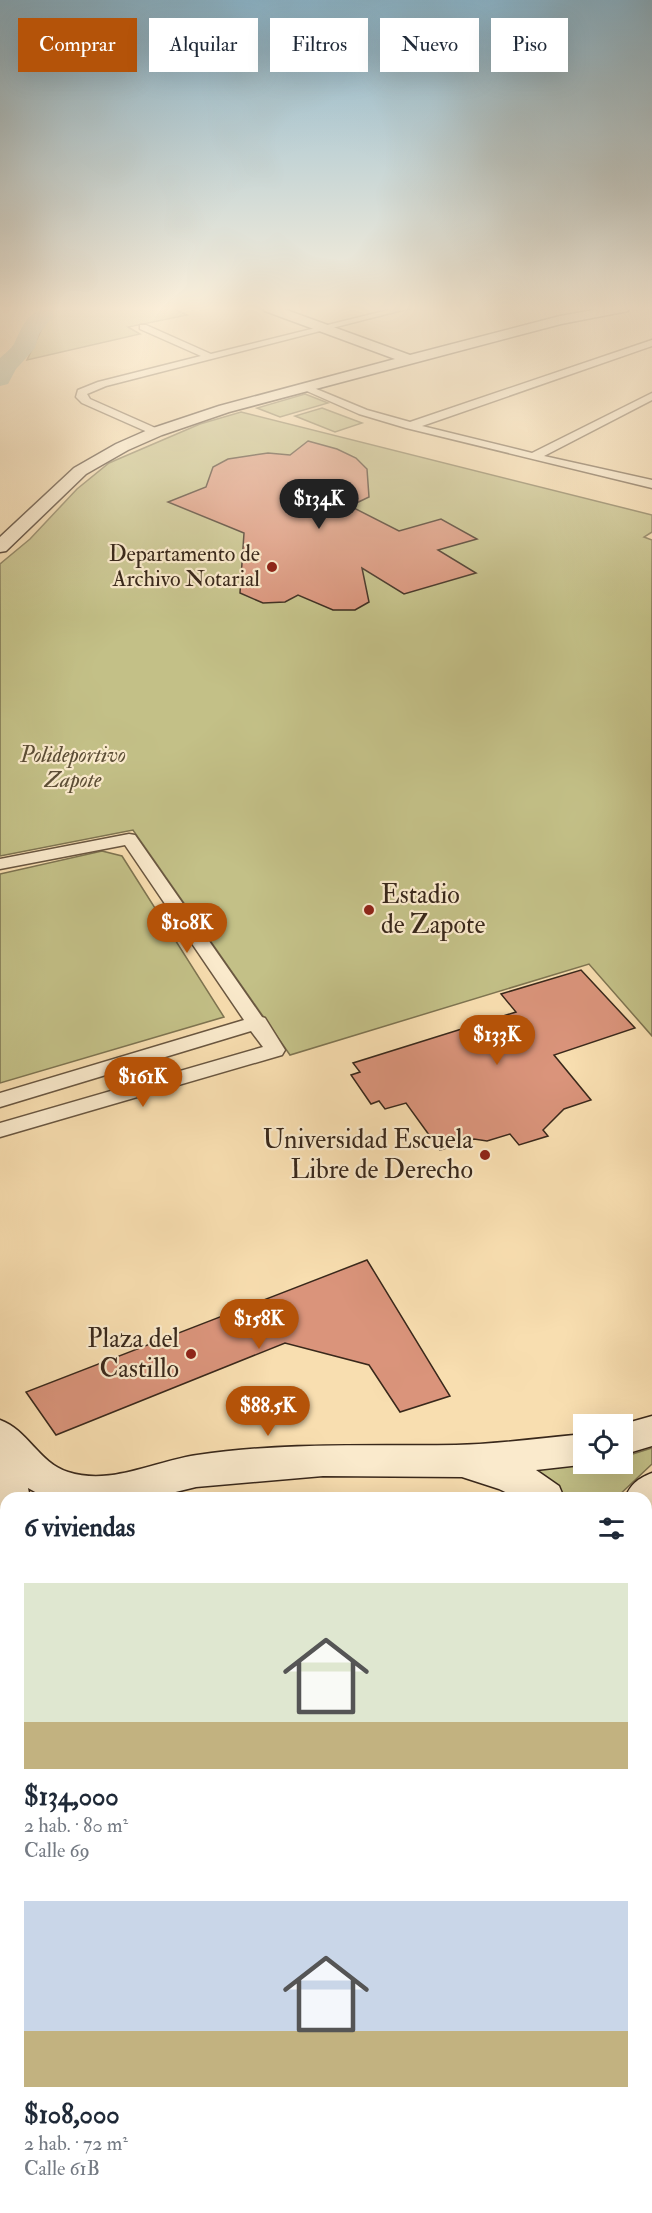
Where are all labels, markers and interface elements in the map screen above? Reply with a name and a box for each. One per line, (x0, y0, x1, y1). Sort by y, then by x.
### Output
chip: Comprar (18, 18, 137, 72)
chip: Alquilar (149, 18, 258, 72)
chip: Filtros (270, 18, 368, 72)
chip: Nuevo (380, 18, 479, 72)
chip: Piso (491, 18, 568, 72)
pin: $134K (277, 479, 361, 530)
text: $134K (294, 486, 344, 511)
place label: Departamento de Archivo Notarial (109, 540, 260, 593)
marker: Departamento de Archivo Notarial (265, 560, 279, 574)
park label: Polideportivo Zapote (19, 741, 126, 794)
place label: Estadio de Zapote (381, 879, 485, 942)
pin: $108K (145, 903, 229, 954)
marker: Estadio de Zapote (362, 903, 376, 917)
text: $108K (161, 910, 213, 935)
pin: $133K (455, 1015, 539, 1066)
text: $133K (473, 1022, 521, 1047)
pin: $161K (101, 1057, 185, 1108)
text: $161K (118, 1064, 168, 1089)
place label: Universidad Escuela Libre de Derecho (263, 1124, 473, 1186)
marker: Universidad Escuela Libre de Derecho (478, 1148, 492, 1162)
pin: $158K (217, 1299, 301, 1350)
text: $158K (234, 1306, 284, 1331)
place label: Plaza del Castillo (87, 1323, 179, 1385)
marker: Plaza del Castillo (184, 1347, 198, 1361)
pin: $88.5K (219, 1386, 317, 1437)
text: $88.5K (240, 1393, 296, 1418)
map controls (573, 1414, 633, 1474)
button: locate (573, 1414, 633, 1474)
text: 6 viviendas (24, 1512, 135, 1544)
icon: filters (595, 1512, 628, 1545)
icon: home (272, 1622, 380, 1730)
text: $134,000 (24, 1781, 119, 1813)
text: 2 hab. · 80 m² (24, 1813, 128, 1838)
text: Calle 69 (24, 1838, 90, 1863)
icon: home (272, 1940, 380, 2048)
text: $108,000 (24, 2099, 120, 2131)
text: 2 hab. · 72 m² (24, 2131, 128, 2156)
text: Calle 61B (24, 2156, 100, 2181)

